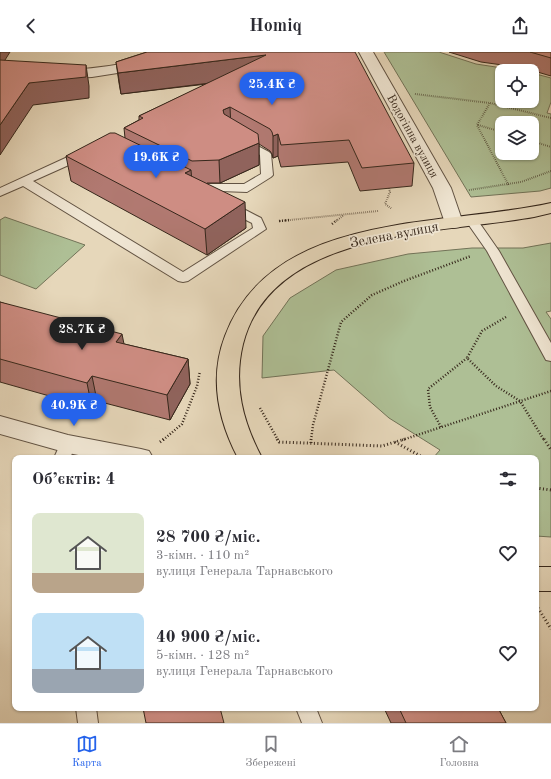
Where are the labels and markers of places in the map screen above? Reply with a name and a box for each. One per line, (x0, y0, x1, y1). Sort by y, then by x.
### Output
pin: 25.4K ₴ (235, 72, 309, 106)
pin: 19.6K ₴ (119, 145, 193, 179)
pin: 28.7K ₴ (45, 317, 119, 351)
pin: 40.9K ₴ (37, 393, 111, 427)

